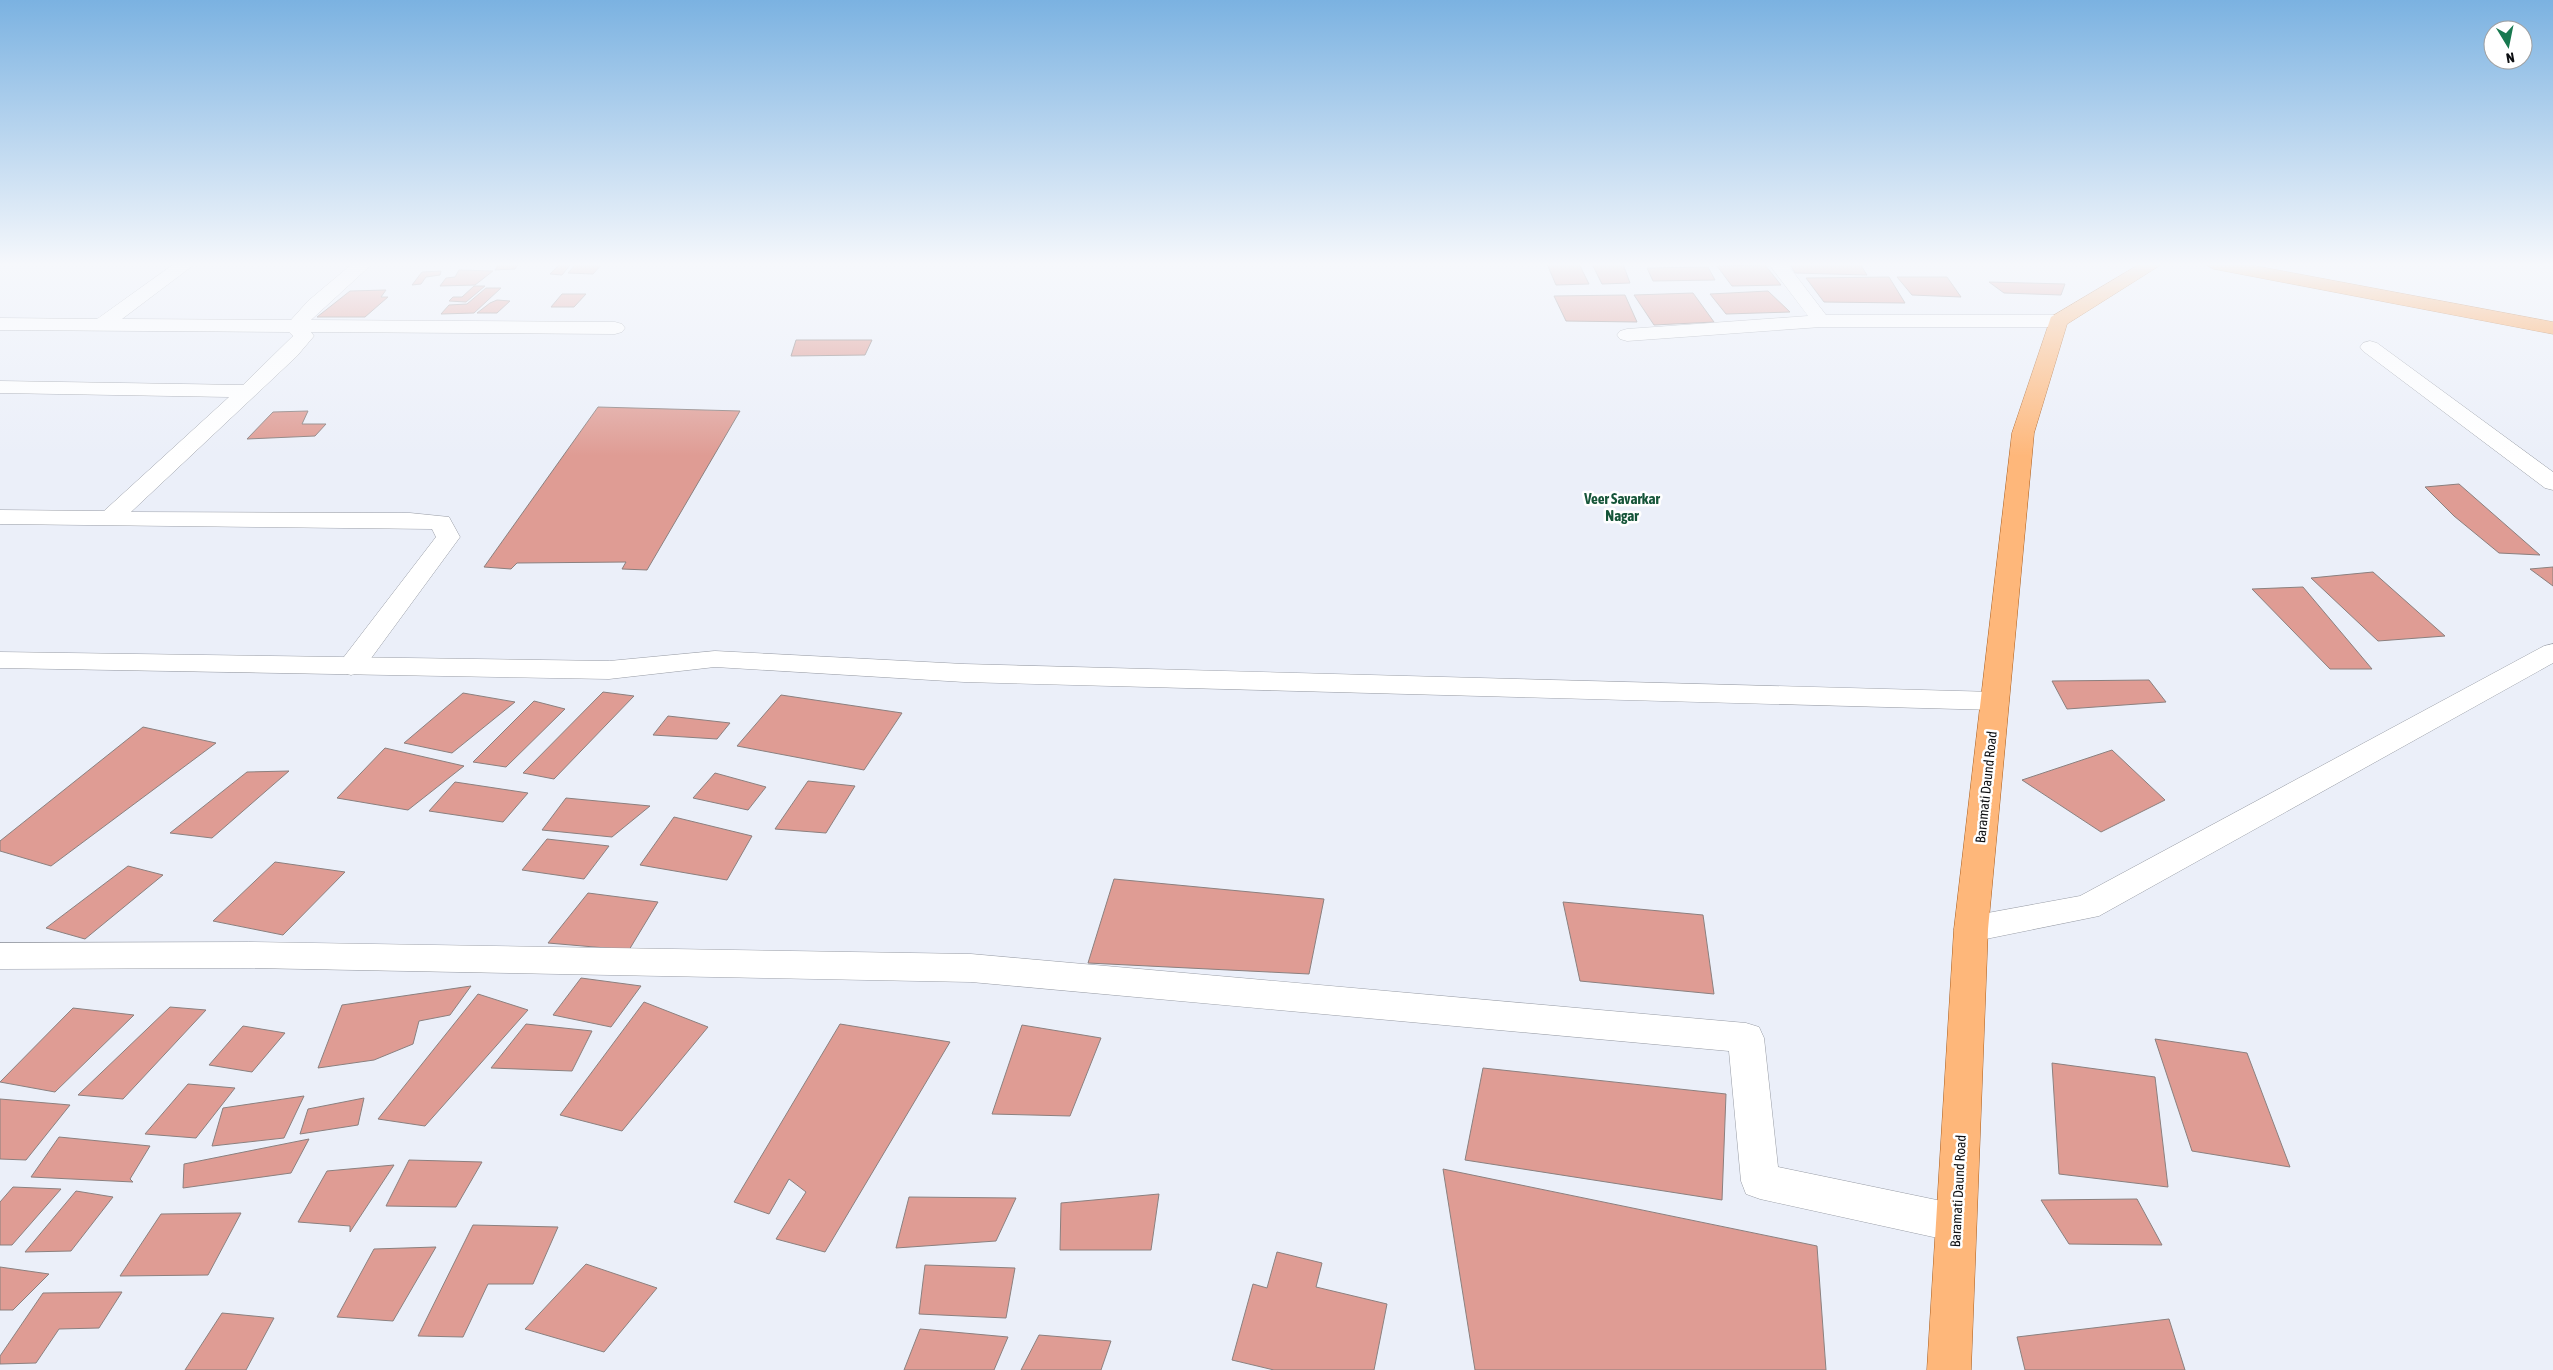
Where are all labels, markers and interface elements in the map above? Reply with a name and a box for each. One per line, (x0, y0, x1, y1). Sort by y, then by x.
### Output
north arrow (2483, 20, 2533, 70)
text: N (2505, 49, 2516, 66)
district label: Veer Savarkar Nagar (1583, 490, 1660, 524)
street label: Baramati Daund Road (1972, 730, 2000, 844)
street label: Baramati Daund Road (1947, 1134, 1969, 1248)

